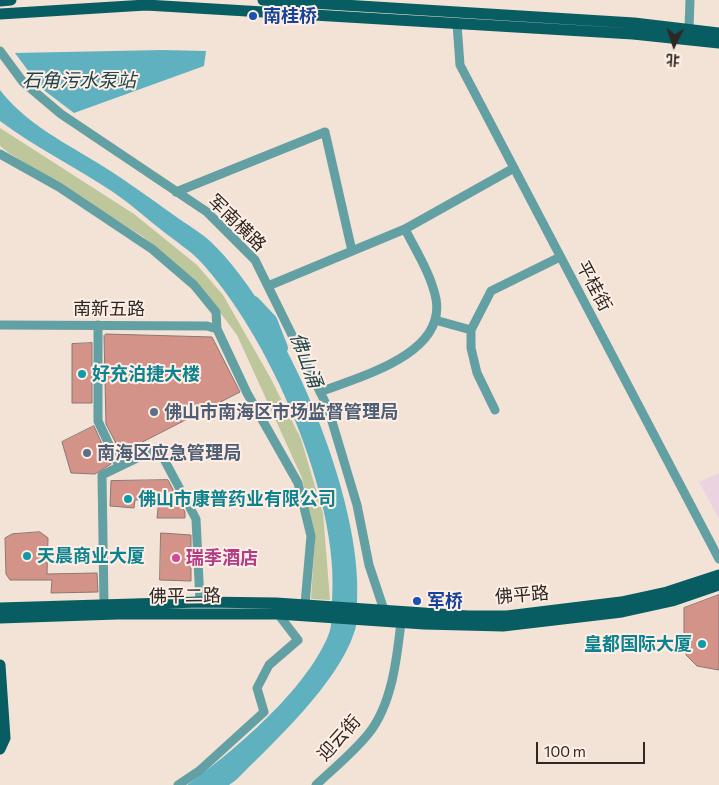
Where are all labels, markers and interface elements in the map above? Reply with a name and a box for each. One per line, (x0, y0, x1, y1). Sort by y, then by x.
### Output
place label: 南桂桥 (263, 5, 317, 27)
marker: 南桂桥 (247, 10, 259, 22)
north arrow (649, 20, 699, 70)
text: 北 (665, 51, 680, 69)
water label: 石角污水泵站 (22, 70, 136, 92)
street label: 军南横路 (204, 190, 270, 256)
street label: 平桂街 (572, 257, 616, 315)
street label: 南新五路 (73, 298, 145, 320)
water label: 佛山涌 (285, 329, 327, 391)
place label: 好充泊捷大楼 (92, 363, 200, 385)
marker: 好充泊捷大楼 (76, 368, 88, 380)
place label: 佛山市南海区市场监督管理局 (164, 401, 398, 423)
marker: 佛山市南海区市场监督管理局 (148, 406, 160, 418)
place label: 南海区应急管理局 (97, 442, 241, 464)
marker: 南海区应急管理局 (81, 447, 93, 459)
place label: 佛山市康普药业有限公司 (138, 488, 336, 510)
marker: 佛山市康普药业有限公司 (122, 493, 134, 505)
place label: 天晨商业大厦 (37, 545, 145, 567)
place label: 瑞季酒店 (186, 547, 258, 569)
marker: 天晨商业大厦 (21, 550, 33, 562)
marker: 瑞季酒店 (170, 552, 182, 564)
street label: 佛平路 (494, 582, 550, 608)
street label: 佛平二路 (149, 585, 221, 607)
place label: 军桥 (427, 590, 463, 612)
marker: 军桥 (411, 595, 423, 607)
place label: 皇都国际大厦 (584, 633, 692, 655)
marker: 皇都国际大厦 (696, 638, 708, 650)
street label: 迎云街 (313, 711, 365, 765)
scale bar (539, 732, 648, 764)
text: 100 m (544, 742, 586, 760)

